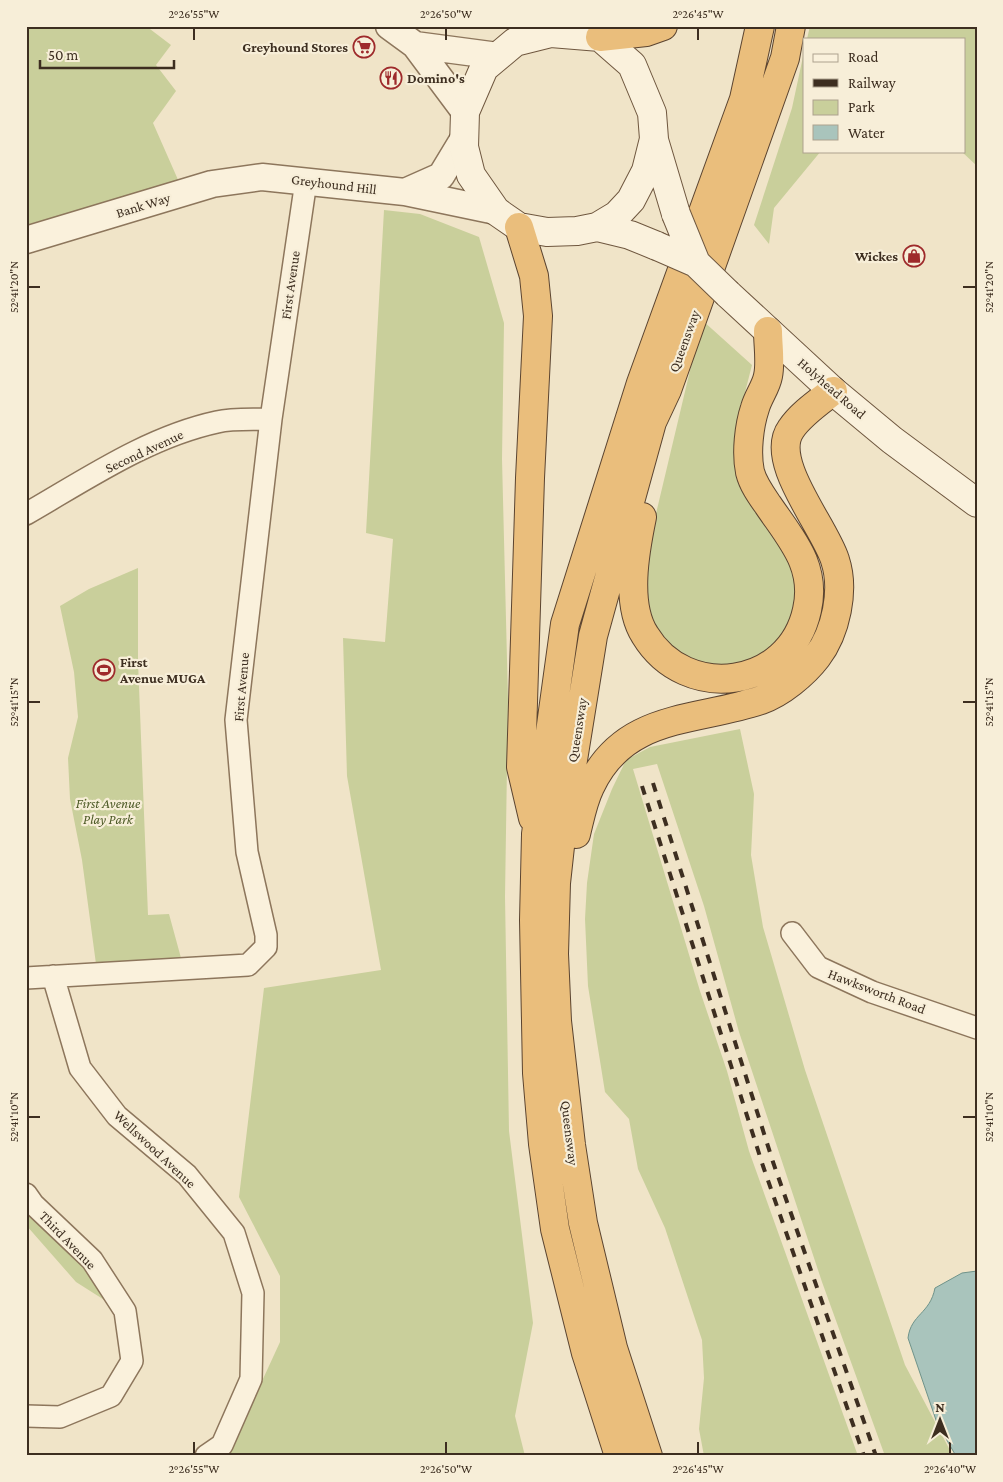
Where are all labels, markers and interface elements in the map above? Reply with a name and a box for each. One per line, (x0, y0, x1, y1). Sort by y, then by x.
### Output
text: 2°26'55"W (169, 7, 219, 21)
text: 2°26'50"W (420, 7, 472, 21)
text: 2°26'45"W (672, 7, 724, 21)
supermarket icon: Greyhound Stores (352, 35, 376, 59)
scale bar (40, 38, 174, 70)
legend (803, 38, 966, 152)
place label: Greyhound Stores (242, 39, 348, 55)
text: 50 m (48, 47, 78, 63)
text: Road (848, 49, 879, 65)
restaurant icon: Domino's (379, 66, 403, 90)
place label: Domino's (407, 70, 465, 86)
text: Railway (848, 75, 896, 92)
text: Park (848, 99, 875, 115)
text: Water (848, 125, 885, 141)
street label: Greyhound Hill (290, 171, 378, 197)
street label: Bank Way (114, 189, 173, 221)
shop icon: Wickes (902, 244, 926, 268)
place label: Wickes (854, 248, 898, 264)
street label: First Avenue (277, 250, 303, 320)
text: 52°41'20"N (7, 261, 21, 313)
text: 52°41'20"N (982, 261, 996, 313)
street label: Queensway (665, 307, 703, 374)
street label: Holyhead Road (795, 354, 870, 422)
street label: Second Avenue (102, 426, 186, 476)
street label: First Avenue (230, 652, 252, 722)
place label: First Avenue MUGA (119, 654, 206, 686)
sports icon: First Avenue MUGA (92, 658, 116, 682)
text: 52°41'15"N (7, 677, 21, 727)
text: 52°41'15"N (982, 677, 996, 727)
street label: Queensway (564, 696, 590, 763)
park label: First Avenue Play Park (76, 795, 141, 827)
street label: Hawksworth Road (826, 965, 929, 1017)
text: 52°41'10"N (7, 1092, 21, 1142)
text: 52°41'10"N (982, 1092, 996, 1142)
street label: Queensway (558, 1100, 582, 1167)
street label: Wellswood Avenue (111, 1107, 199, 1191)
street label: Third Avenue (36, 1208, 100, 1272)
north arrow (916, 1394, 966, 1444)
text: N (935, 1399, 945, 1415)
text: 2°26'55"W (169, 1462, 219, 1476)
text: 2°26'50"W (420, 1462, 472, 1476)
text: 2°26'45"W (672, 1462, 724, 1476)
text: 2°26'40"W (924, 1462, 976, 1476)

